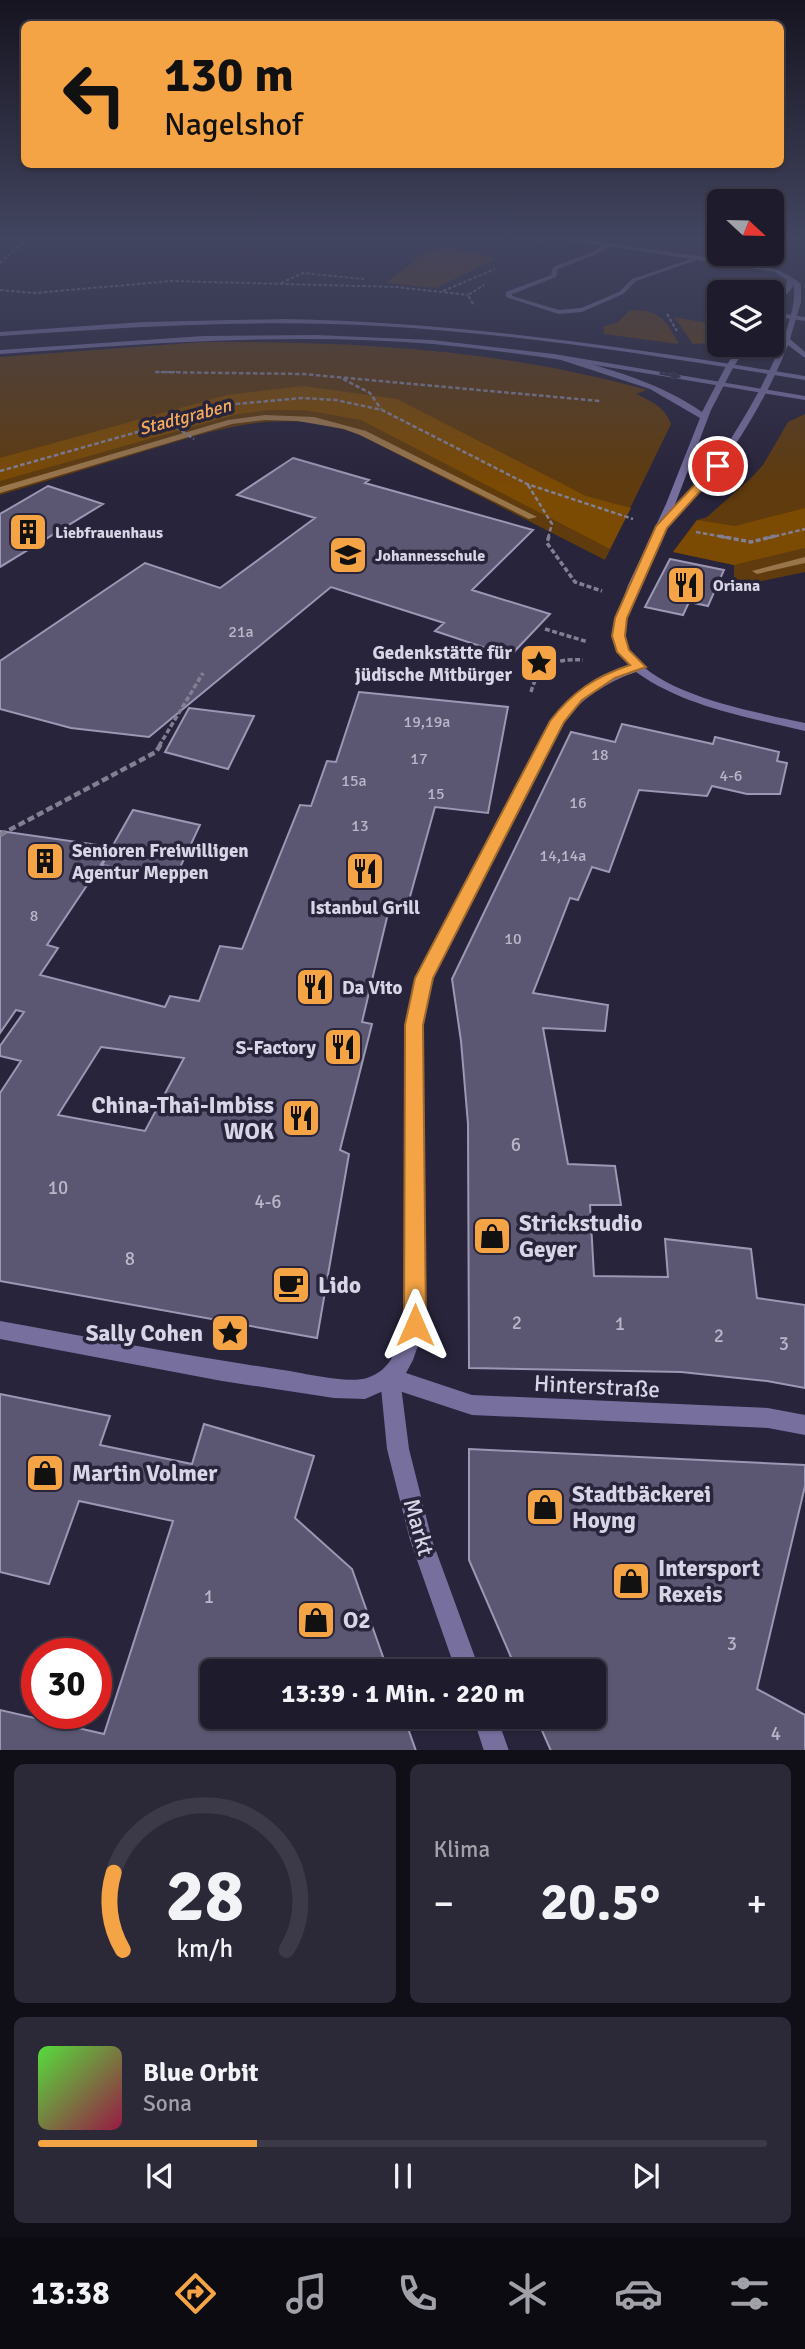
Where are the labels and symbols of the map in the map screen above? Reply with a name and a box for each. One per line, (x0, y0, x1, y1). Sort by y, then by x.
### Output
north arrow (707, 189, 784, 266)
one-way arrow (659, 370, 681, 381)
water label: Stadtgraben (136, 394, 235, 440)
pin (688, 436, 748, 496)
building icon: Liebfrauenhaus (7, 511, 49, 553)
place label: Liebfrauenhaus (55, 523, 163, 543)
school or university icon: Johannesschule (327, 534, 369, 576)
place label: Johannesschule (375, 546, 485, 566)
restaurant icon: Oriana (665, 564, 707, 606)
place label: Oriana (713, 576, 760, 596)
house number: 21a (228, 622, 254, 642)
place label: Gedenkstätte für jüdische Mitbürger (355, 641, 512, 687)
place icon: Gedenkstätte für jüdische Mitbürger (518, 642, 560, 684)
house number: 19,19a (404, 712, 450, 732)
house number: 18 (591, 745, 609, 765)
house number: 17 (410, 749, 428, 769)
house number: 4-6 (720, 766, 742, 786)
house number: 15a (341, 771, 367, 791)
house number: 15 (427, 784, 445, 804)
house number: 16 (569, 793, 587, 813)
house number: 13 (351, 816, 369, 836)
place label: Senioren Freiwilligen Agentur Meppen (72, 839, 249, 885)
building icon: Senioren Freiwilligen Agentur Meppen (24, 840, 66, 882)
house number: 14,14a (540, 846, 586, 866)
restaurant icon: Istanbul Grill (344, 850, 386, 892)
place label: Istanbul Grill (310, 896, 420, 920)
house number: 8 (30, 906, 38, 926)
house number: 10 (504, 929, 522, 949)
restaurant icon: Da Vito (294, 966, 336, 1008)
place label: Da Vito (342, 976, 402, 1000)
restaurant icon: S-Factory (322, 1026, 364, 1068)
place label: S-Factory (236, 1036, 317, 1060)
place label: China-Thai-Imbiss WOK (92, 1091, 275, 1146)
restaurant icon: China-Thai-Imbiss WOK (280, 1097, 322, 1139)
house number: 6 (511, 1133, 521, 1157)
house number: 10 (48, 1176, 68, 1200)
house number: 4-6 (254, 1190, 282, 1214)
place label: Strickstudio Geyer (519, 1209, 642, 1264)
shop icon: Strickstudio Geyer (471, 1215, 513, 1257)
house number: 8 (125, 1247, 135, 1271)
cafe icon: Lido (270, 1264, 312, 1306)
place label: Lido (318, 1271, 361, 1300)
position arrow (378, 1288, 452, 1362)
house number: 2 (512, 1311, 522, 1335)
place icon: Sally Cohen (209, 1312, 251, 1354)
house number: 1 (615, 1312, 625, 1336)
place label: Sally Cohen (86, 1319, 203, 1348)
house number: 2 (714, 1324, 724, 1348)
house number: 3 (779, 1332, 789, 1356)
street label: Hinterstraße (533, 1369, 661, 1404)
shop icon: Martin Volmer (24, 1452, 66, 1494)
place label: Martin Volmer (72, 1459, 218, 1488)
place label: Stadtbäckerei Hoyng (572, 1480, 711, 1535)
shop icon: Stadtbäckerei Hoyng (524, 1486, 566, 1528)
street label: Markt (397, 1495, 440, 1559)
place label: Intersport Rexeis (658, 1554, 760, 1609)
shop icon: Intersport Rexeis (610, 1560, 652, 1602)
house number: 1 (204, 1585, 214, 1609)
shop icon: O2 (295, 1599, 337, 1641)
place label: O2 (343, 1606, 371, 1635)
house number: 3 (727, 1632, 737, 1656)
speed limit sign: 30 (21, 1638, 112, 1729)
house number: 4 (771, 1722, 781, 1746)

